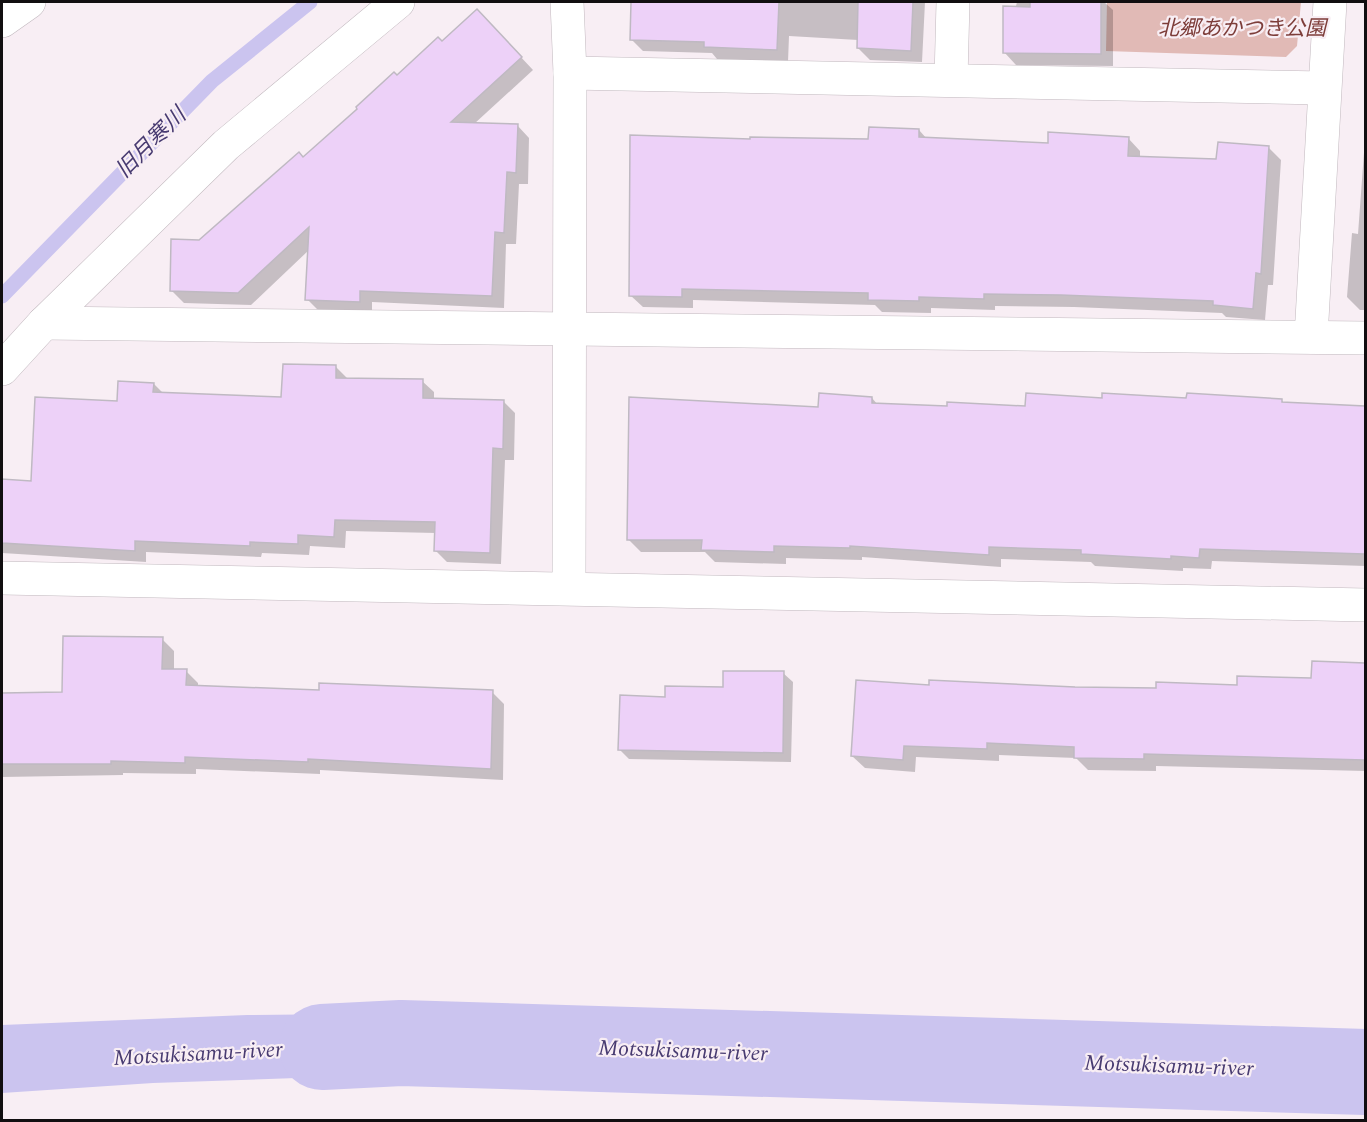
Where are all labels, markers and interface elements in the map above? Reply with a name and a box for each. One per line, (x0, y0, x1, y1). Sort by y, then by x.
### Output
park label: 北郷あかつき公園 (1158, 13, 1329, 45)
water label: 旧月寒川 (108, 99, 195, 186)
water label: Motsukisamu-river (598, 1032, 769, 1070)
water label: Motsukisamu-river (112, 1033, 284, 1075)
water label: Motsukisamu-river (1084, 1047, 1255, 1085)

